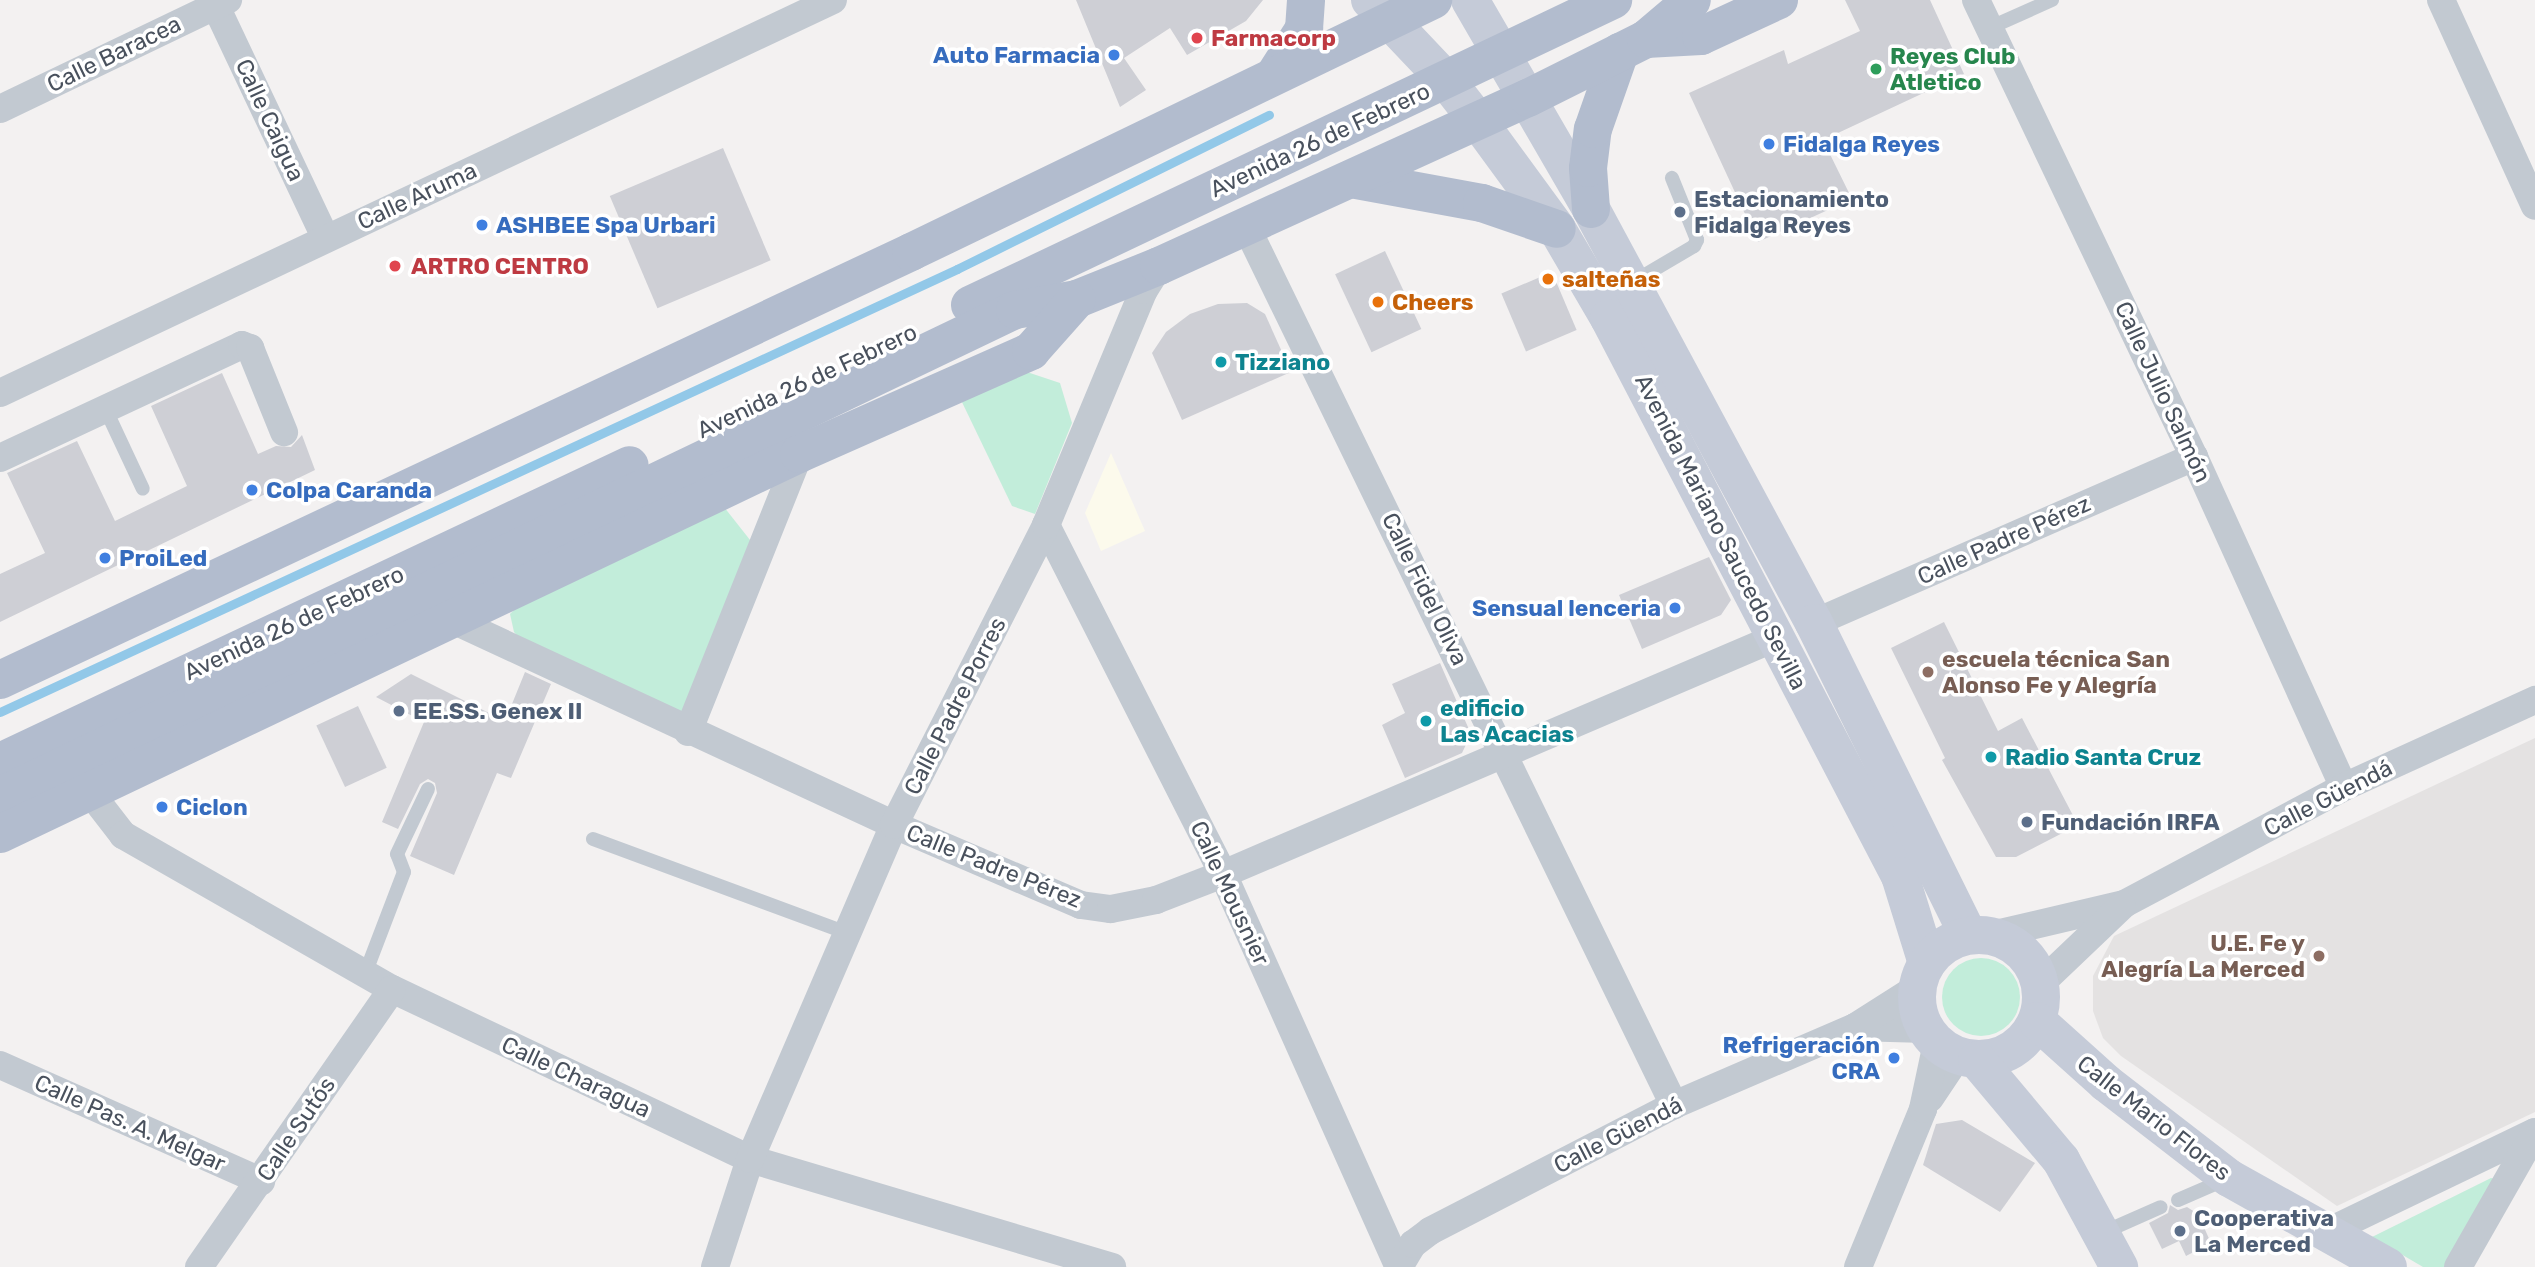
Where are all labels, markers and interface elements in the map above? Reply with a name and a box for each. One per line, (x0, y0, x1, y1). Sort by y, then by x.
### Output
street label: Calle Baracea (43, 10, 185, 98)
place label: Farmacorp (1211, 24, 1336, 52)
marker: Farmacorp (1189, 30, 1205, 46)
place label: Auto Farmacia (933, 41, 1100, 69)
place label: Reyes Club Atletico (1890, 42, 2015, 96)
marker: Auto Farmacia (1106, 47, 1122, 63)
street label: Calle Caigua (230, 55, 310, 185)
marker: Reyes Club Atletico (1868, 61, 1884, 77)
street label: Avenida 26 de Febrero (1206, 77, 1434, 203)
place label: Fidalga Reyes (1783, 130, 1940, 158)
marker: Fidalga Reyes (1761, 136, 1777, 152)
street label: Calle Aruma (353, 156, 481, 236)
place label: Estacionamiento Fidalga Reyes (1694, 185, 1889, 239)
marker: Estacionamiento Fidalga Reyes (1672, 204, 1688, 220)
place label: ASHBEE Spa Urbari (496, 211, 716, 239)
marker: ASHBEE Spa Urbari (474, 217, 490, 233)
place label: ARTRO CENTRO (411, 252, 589, 280)
marker: ARTRO CENTRO (385, 256, 405, 276)
place label: salteñas (1562, 265, 1660, 293)
marker: salteñas (1540, 271, 1556, 287)
place label: Cheers (1392, 288, 1474, 316)
marker: Cheers (1370, 294, 1386, 310)
street label: Calle Julio Salmón (2109, 297, 2217, 487)
street label: Avenida 26 de Febrero (693, 318, 921, 444)
place label: Tizziano (1235, 348, 1330, 376)
marker: Tizziano (1213, 354, 1229, 370)
street label: Avenida Mariano Saucedo Sevilla (1629, 370, 1813, 694)
place label: Colpa Caranda (266, 476, 432, 504)
marker: Colpa Caranda (244, 482, 260, 498)
street label: Calle Padre Pérez (1913, 490, 2095, 590)
street label: Calle Fidel Oliva (1376, 508, 1474, 670)
place label: ProiLed (119, 544, 207, 572)
marker: ProiLed (97, 550, 113, 566)
street label: Avenida 26 de Febrero (180, 560, 408, 686)
place label: Sensual lenceria (1472, 594, 1661, 622)
marker: Sensual lenceria (1667, 600, 1683, 616)
street label: Calle Padre Porres (898, 613, 1012, 799)
place label: escuela técnica San Alonso Fe y Alegría (1942, 645, 2170, 699)
marker: escuela técnica San Alonso Fe y Alegría (1920, 664, 1936, 680)
place label: edificio Las Acacias (1440, 694, 1575, 748)
place label: EE.SS. Genex II (413, 697, 582, 725)
marker: EE.SS. Genex II (391, 703, 407, 719)
marker: edificio Las Acacias (1418, 713, 1434, 729)
place label: Radio Santa Cruz (2005, 743, 2201, 771)
marker: Radio Santa Cruz (1983, 749, 1999, 765)
street label: Calle Güendá (2259, 754, 2397, 842)
place label: Ciclon (176, 793, 248, 821)
marker: Ciclon (154, 799, 170, 815)
place label: Fundación IRFA (2041, 808, 2220, 836)
marker: Fundación IRFA (2019, 814, 2035, 830)
street label: Calle Mousnier (1185, 817, 1275, 969)
street label: Calle Padre Pérez (902, 818, 1086, 914)
place label: U.E. Fe y Alegría La Merced (2101, 929, 2305, 983)
marker: U.E. Fe y Alegría La Merced (2311, 948, 2327, 964)
street label: Calle Charagua (497, 1030, 655, 1124)
place label: Refrigeración CRA (1722, 1031, 1880, 1085)
marker: Refrigeración CRA (1886, 1050, 1902, 1066)
street label: Calle Mario Flores (2072, 1050, 2236, 1186)
street label: Calle Pas. A. Melgar (30, 1068, 230, 1178)
street label: Calle Sutós (251, 1072, 341, 1186)
street label: Calle Güendá (1549, 1091, 1687, 1179)
place label: Cooperativa La Merced (2194, 1204, 2334, 1258)
marker: Cooperativa La Merced (2172, 1223, 2188, 1239)

